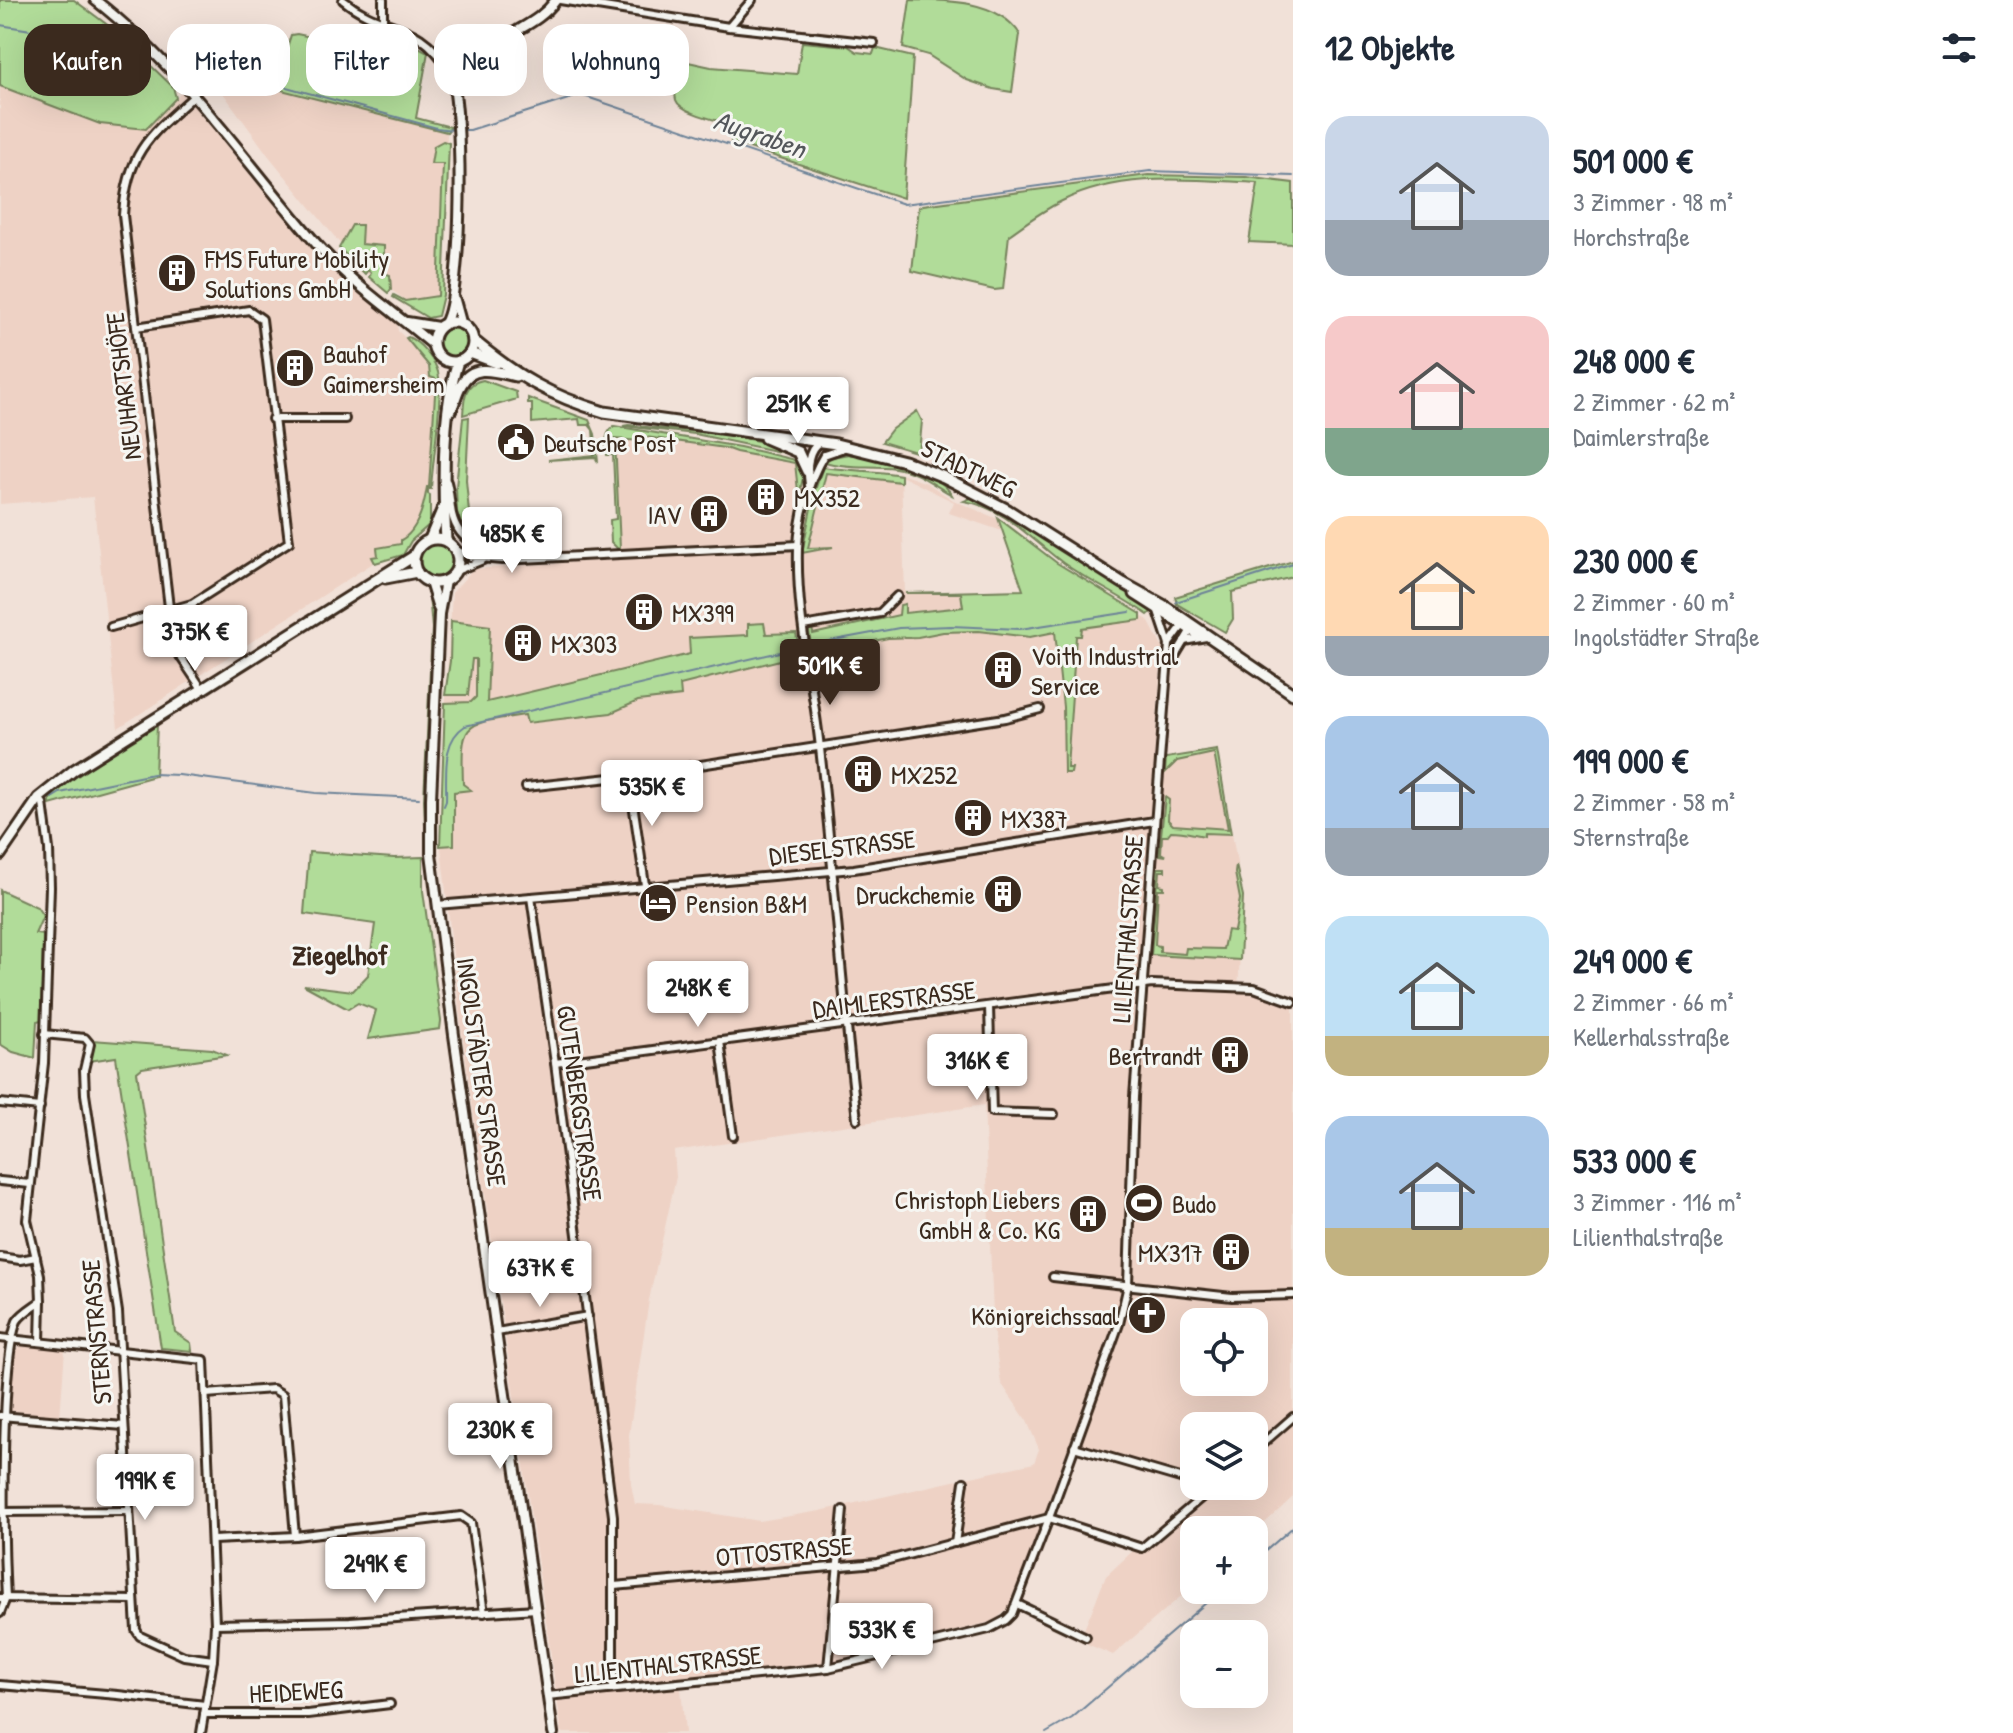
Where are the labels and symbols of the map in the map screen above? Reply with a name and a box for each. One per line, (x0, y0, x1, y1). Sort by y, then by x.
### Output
water label: Augraben (709, 101, 813, 168)
place label: FMS Future Mobility Solutions GmbH (204, 241, 389, 306)
building icon: FMS Future Mobility Solutions GmbH (156, 252, 198, 294)
street label: NEUHARTSHÖFE (97, 310, 149, 462)
place label: Bauhof Gaimersheim (323, 336, 444, 401)
building icon: Bauhof Gaimersheim (274, 347, 316, 389)
pin: 251K € (733, 377, 863, 445)
public building icon: Deutsche Post (495, 421, 537, 463)
place label: Deutsche Post (544, 425, 676, 460)
street label: STADTWEG (916, 430, 1023, 506)
building icon: MX352 (745, 476, 787, 518)
place label: MX352 (794, 480, 860, 515)
building icon: IAV (688, 493, 730, 535)
place label: IAV (648, 497, 681, 532)
pin: 485K € (447, 507, 577, 575)
building icon: MX399 (623, 591, 665, 633)
place label: MX399 (672, 595, 734, 630)
pin: 375K € (130, 605, 260, 673)
building icon: MX303 (502, 622, 544, 664)
place label: MX303 (551, 626, 617, 661)
place label: Voith Industrial Service (1031, 638, 1178, 703)
pin: 501K € (765, 639, 895, 707)
building icon: Voith Industrial Service (982, 649, 1024, 691)
building icon: MX252 (842, 753, 884, 795)
place label: MX252 (891, 757, 957, 792)
pin: 535K € (587, 760, 717, 828)
building icon: MX387 (952, 797, 994, 839)
place label: MX387 (1001, 801, 1068, 836)
street label: DIESELSTRASSE (767, 821, 918, 873)
street label: LILIENTHALSTRASSE (1103, 834, 1151, 1024)
building icon: Druckchemie (982, 873, 1024, 915)
place label: Druckchemie (856, 877, 975, 912)
hotel icon: Pension B&M (637, 882, 679, 924)
place label: Pension B&M (686, 886, 807, 921)
district label: Ziegelhof (292, 936, 389, 975)
street label: INGOLSTÄDTER STRASSE (449, 955, 515, 1189)
pin: 248K € (633, 961, 763, 1029)
street label: DAIMLERSTRASSE (811, 972, 978, 1026)
street label: GUTENBERGSTRASSE (549, 1003, 611, 1204)
pin: 316K € (912, 1034, 1042, 1102)
building icon: Bertrandt (1209, 1034, 1251, 1076)
place label: Bertrandt (1108, 1038, 1203, 1073)
place label: Christoph Liebers GmbH & Co. KG (895, 1182, 1061, 1247)
sports icon: Budo (1123, 1182, 1165, 1224)
place label: Budo (1172, 1186, 1216, 1221)
building icon: Christoph Liebers GmbH & Co. KG (1067, 1193, 1109, 1235)
building icon: MX317 (1210, 1231, 1252, 1273)
place label: MX317 (1138, 1235, 1203, 1270)
pin: 637K € (475, 1241, 605, 1309)
street label: STERNSTRASSE (72, 1258, 120, 1406)
church icon: Königreichssaal (1126, 1294, 1168, 1336)
place label: Königreichssaal (971, 1298, 1119, 1333)
pin: 230K € (435, 1403, 565, 1471)
pin: 199K € (80, 1454, 210, 1522)
street label: OTTOSTRASSE (714, 1528, 854, 1574)
pin: 249K € (310, 1537, 440, 1605)
pin: 533K € (817, 1603, 947, 1671)
street label: LILIENTHALSTRASSE (573, 1637, 764, 1691)
street label: HEIDEWEG (248, 1671, 344, 1711)

